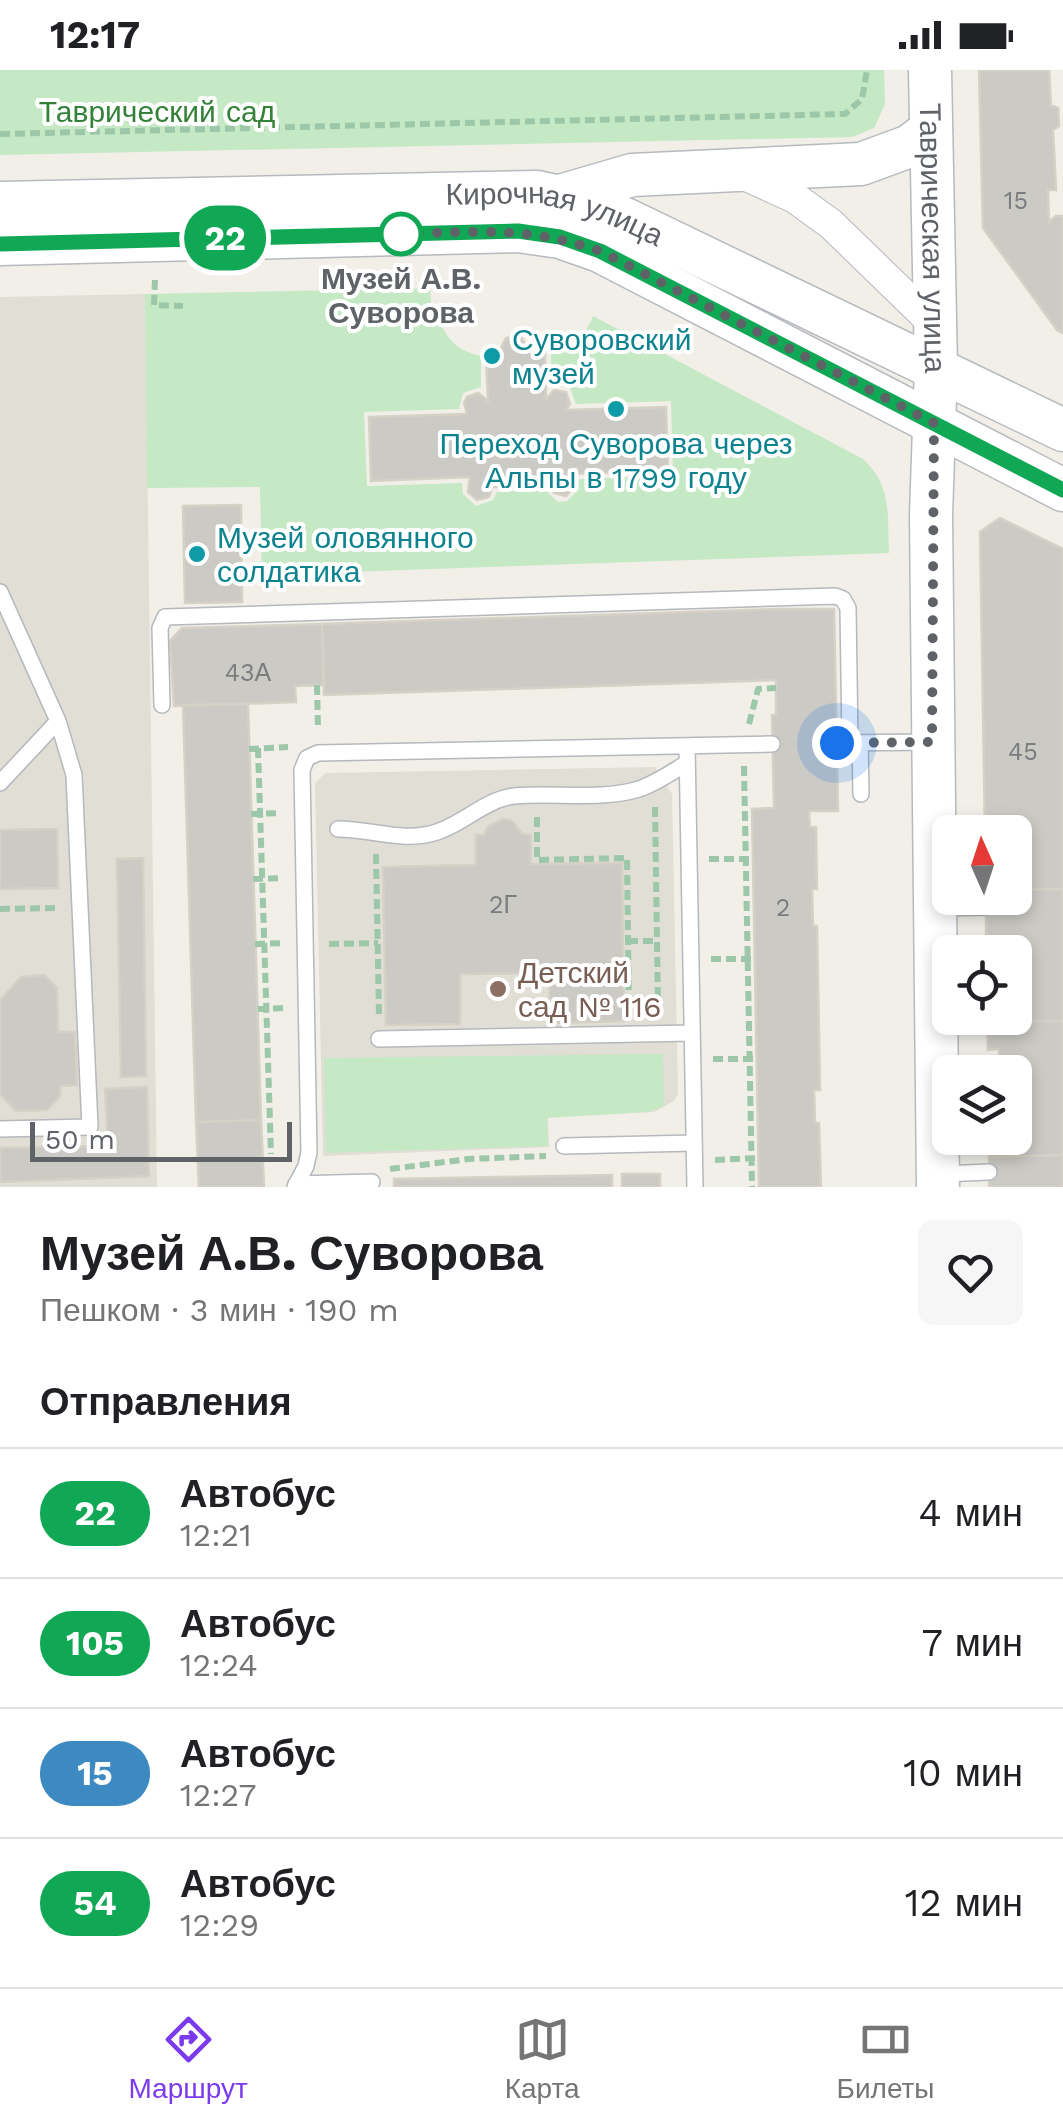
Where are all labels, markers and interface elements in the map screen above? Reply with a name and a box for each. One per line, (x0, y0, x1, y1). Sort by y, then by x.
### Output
text: 12:17 (50, 13, 140, 57)
park label: Таврический сад (39, 94, 275, 129)
street label: Таврическая улица (913, 103, 954, 374)
street label: Кирочная улица (445, 174, 670, 253)
house number: 15 (1004, 186, 1028, 215)
line badge: 22 (180, 206, 270, 270)
marker: Музей А.В. Суворова (380, 213, 422, 255)
text: 22 (204, 217, 246, 259)
place label: Музей А.В. Суворова (321, 261, 481, 330)
place label: Суворовский музей (512, 322, 692, 391)
marker: Суворовский музей (481, 345, 503, 367)
marker: Переход Суворова через Альпы в 1799 году (605, 398, 627, 420)
place label: Переход Суворова через Альпы в 1799 году (440, 426, 793, 495)
place label: Музей оловянного солдатика (217, 520, 474, 589)
marker: Музей оловянного солдатика (186, 543, 208, 565)
house number: 43А (225, 658, 272, 687)
your location (812, 718, 862, 768)
house number: 45 (1008, 737, 1038, 766)
north arrow (932, 815, 1032, 915)
map controls (932, 815, 1032, 1155)
house number: 2Г (489, 890, 518, 919)
house number: 2 (776, 893, 790, 922)
button: locate (932, 935, 1032, 1035)
place label: Детский сад № 116 (518, 955, 662, 1024)
marker: Детский сад № 116 (487, 978, 509, 1000)
button: layers (932, 1055, 1032, 1155)
scale bar (30, 1117, 292, 1162)
text: 50 m (45, 1123, 115, 1156)
button: heart (918, 1220, 1023, 1325)
text: Музей А.В. Суворова (40, 1225, 543, 1282)
text: Пешком · 3 мин · 190 m (40, 1291, 399, 1329)
text: Отправления (40, 1380, 292, 1424)
text: Автобус (180, 1472, 336, 1516)
text: 4 мин (918, 1491, 1023, 1535)
text: 22 (74, 1492, 116, 1534)
text: 12:21 (180, 1516, 252, 1554)
text: Автобус (180, 1602, 336, 1646)
text: 7 мин (922, 1621, 1023, 1665)
text: 105 (66, 1622, 124, 1664)
text: 12:24 (180, 1646, 258, 1684)
text: Автобус (180, 1732, 336, 1776)
text: 10 мин (903, 1751, 1023, 1795)
text: 15 (77, 1752, 113, 1794)
text: 12:27 (180, 1776, 257, 1814)
text: Автобус (180, 1862, 336, 1906)
text: 12 мин (905, 1881, 1023, 1925)
text: 54 (73, 1882, 117, 1924)
text: 12:29 (180, 1906, 259, 1944)
tab: Маршрут (128, 2012, 248, 2105)
tab: Карта (505, 2012, 580, 2105)
tab: Билеты (837, 2012, 935, 2105)

